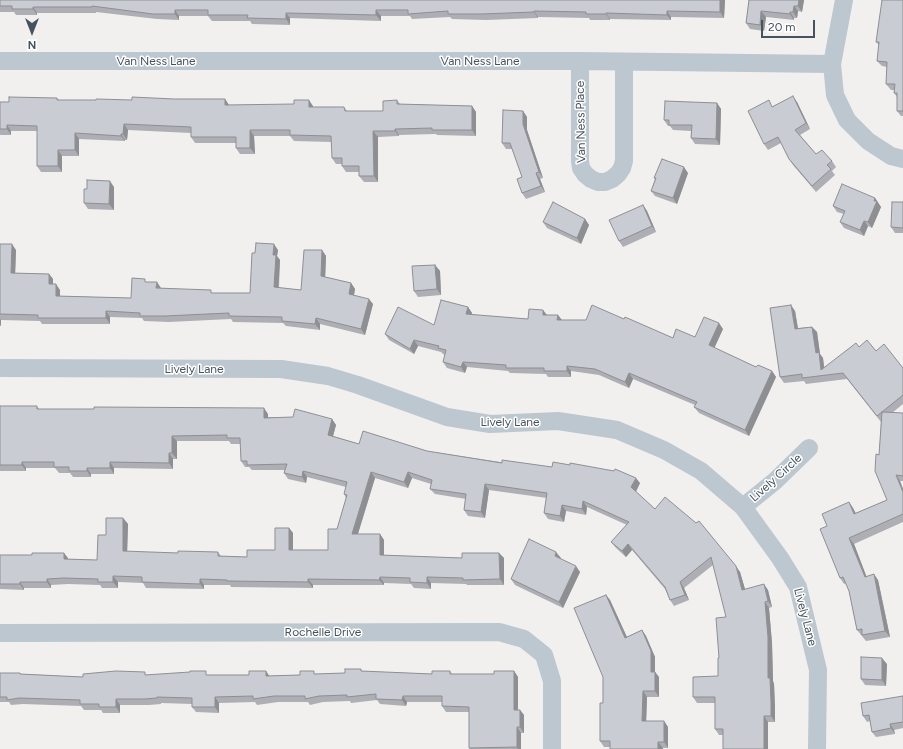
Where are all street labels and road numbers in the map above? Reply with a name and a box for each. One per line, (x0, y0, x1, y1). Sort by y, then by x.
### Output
street label: Van Ness Lane (116, 54, 196, 68)
street label: Van Ness Lane (440, 54, 520, 68)
street label: Van Ness Place (573, 81, 589, 163)
street label: Lively Lane (164, 362, 224, 376)
street label: Lively Lane (480, 415, 540, 429)
street label: Lively Circle (747, 451, 805, 505)
street label: Lively Lane (790, 587, 820, 647)
street label: Rochelle Drive (285, 625, 361, 639)

